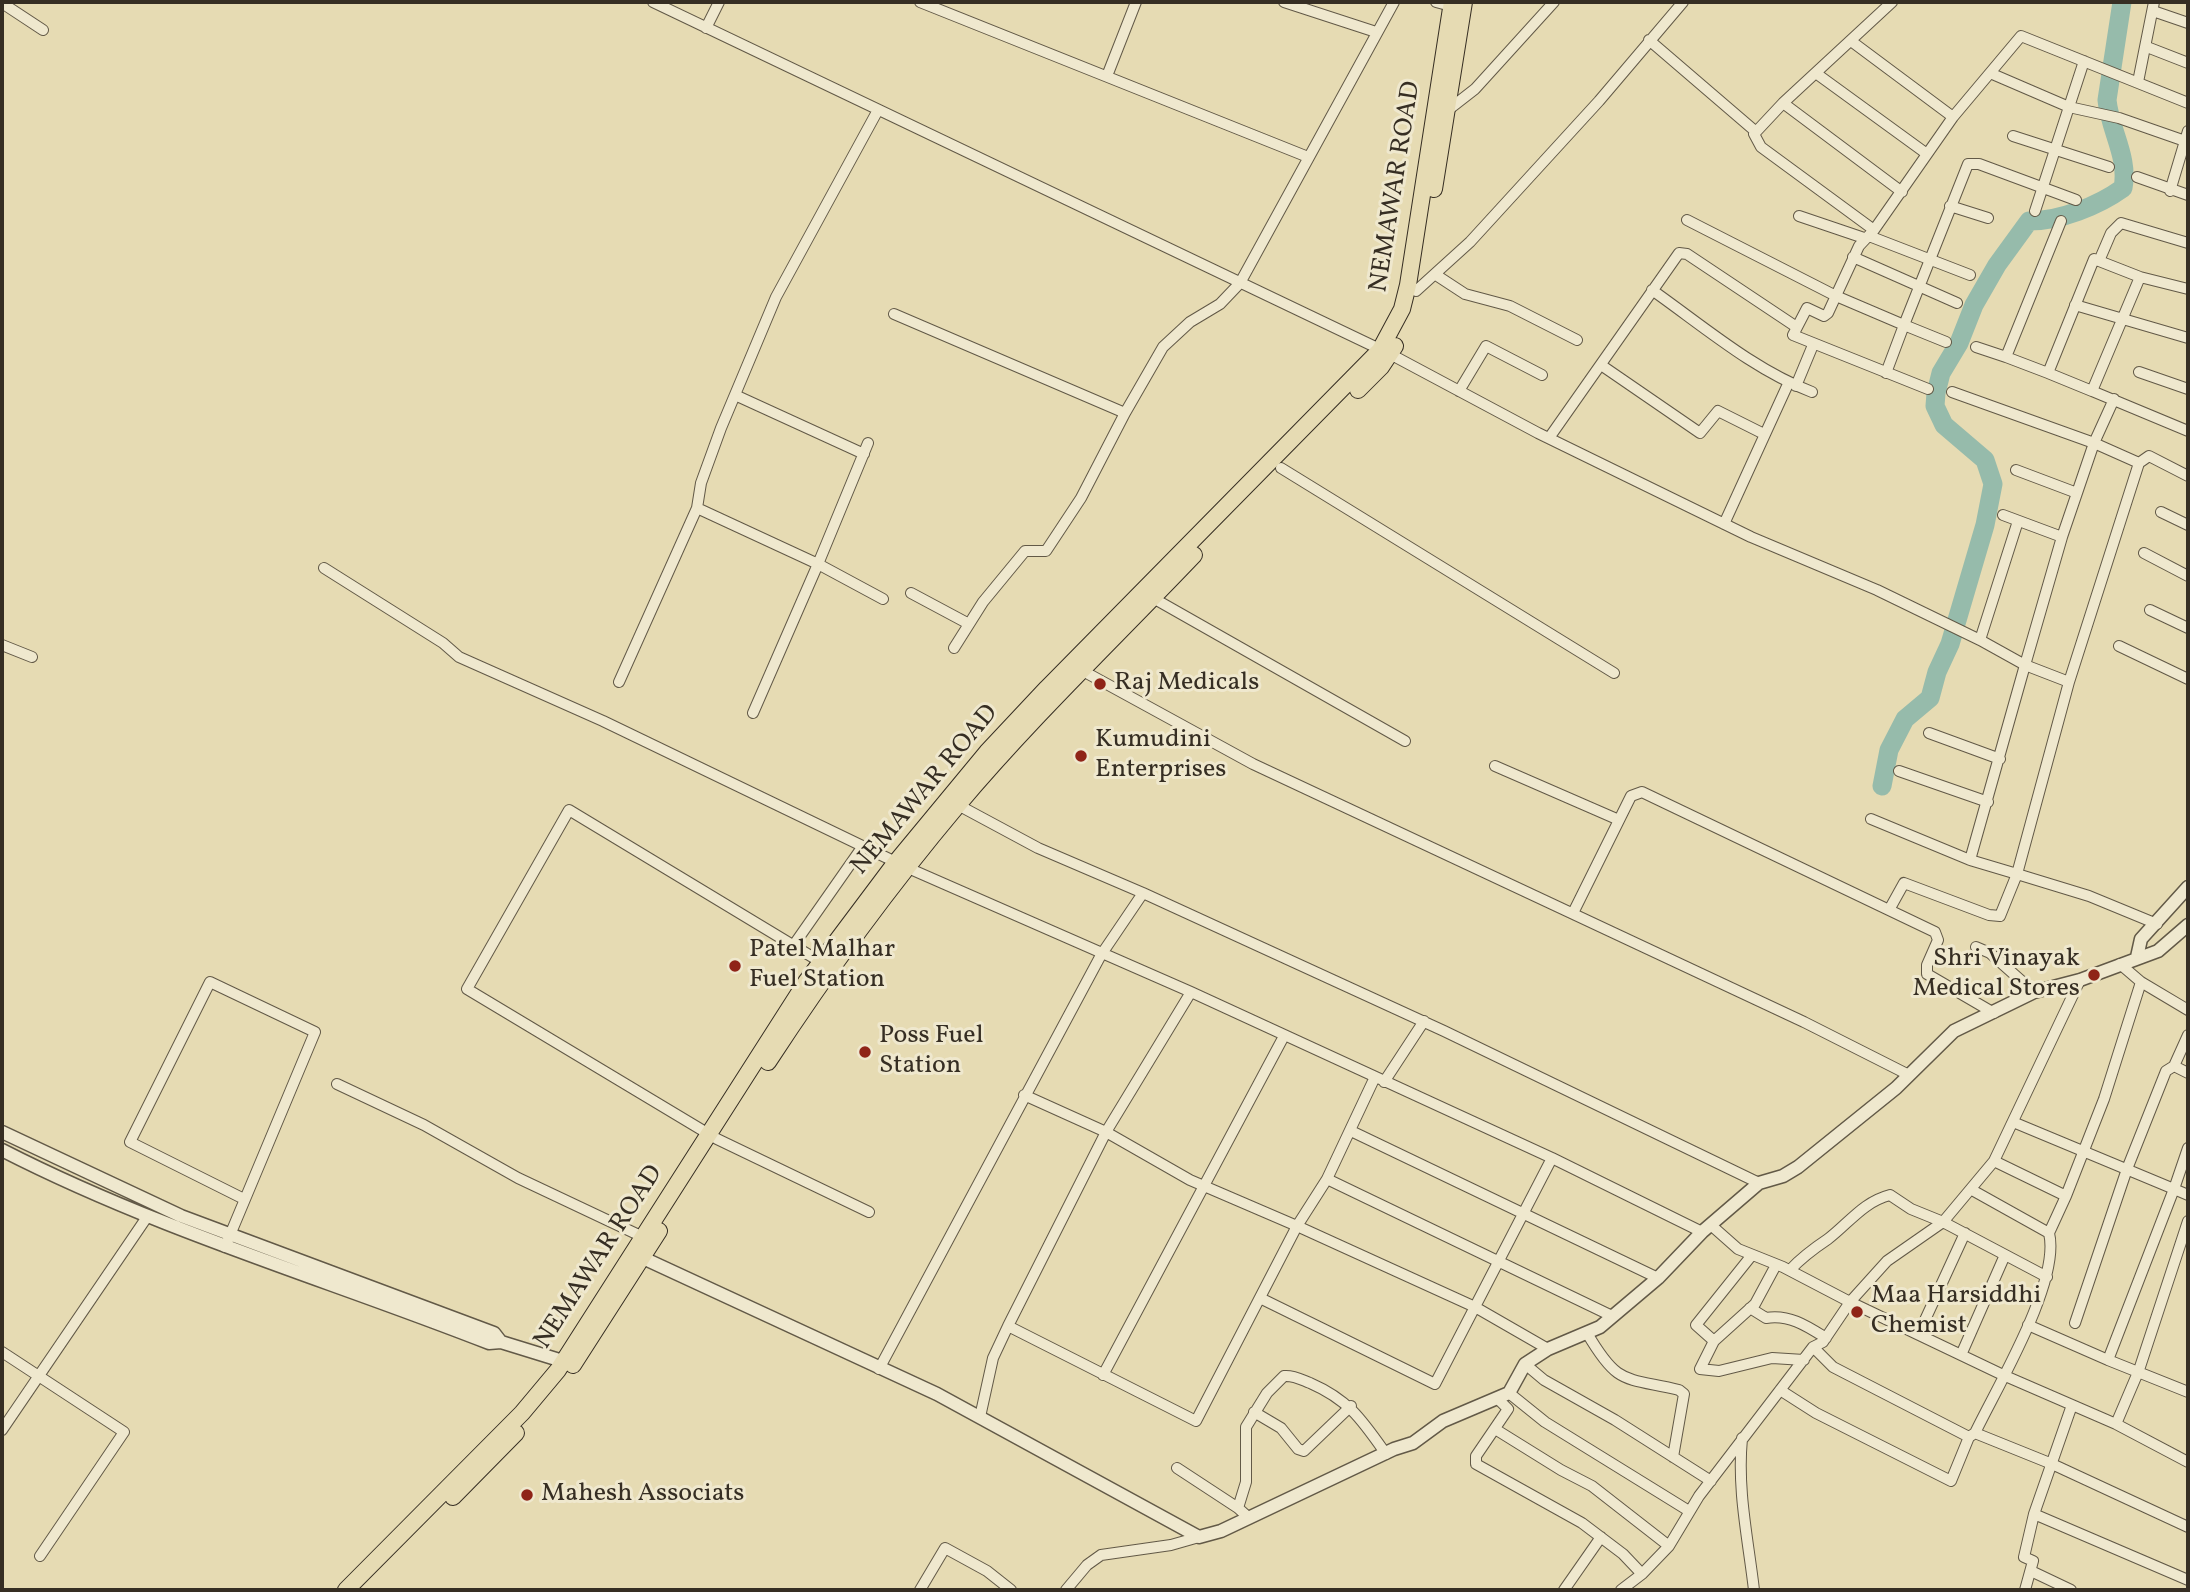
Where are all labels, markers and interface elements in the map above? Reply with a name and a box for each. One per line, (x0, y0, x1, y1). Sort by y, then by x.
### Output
street label: NEMAWAR ROAD (1365, 79, 1429, 295)
place label: Raj Medicals (1114, 668, 1259, 700)
marker: Raj Medicals (1092, 676, 1108, 692)
street label: NEMAWAR ROAD (846, 699, 1006, 883)
place label: Kumudini Enterprises (1095, 725, 1226, 786)
marker: Kumudini Enterprises (1073, 748, 1089, 764)
place label: Patel Malhar Fuel Station (749, 935, 895, 996)
place label: Shri Vinayak Medical Stores (1913, 944, 2080, 1006)
marker: Patel Malhar Fuel Station (727, 958, 743, 974)
marker: Shri Vinayak Medical Stores (2086, 967, 2102, 983)
place label: Poss Fuel Station (879, 1021, 983, 1082)
marker: Poss Fuel Station (857, 1044, 873, 1060)
street label: NEMAWAR ROAD (529, 1160, 671, 1356)
place label: Maa Harsiddhi Chemist (1871, 1281, 2041, 1342)
marker: Maa Harsiddhi Chemist (1849, 1304, 1865, 1320)
place label: Mahesh Associats (541, 1479, 744, 1511)
marker: Mahesh Associats (519, 1487, 535, 1503)

